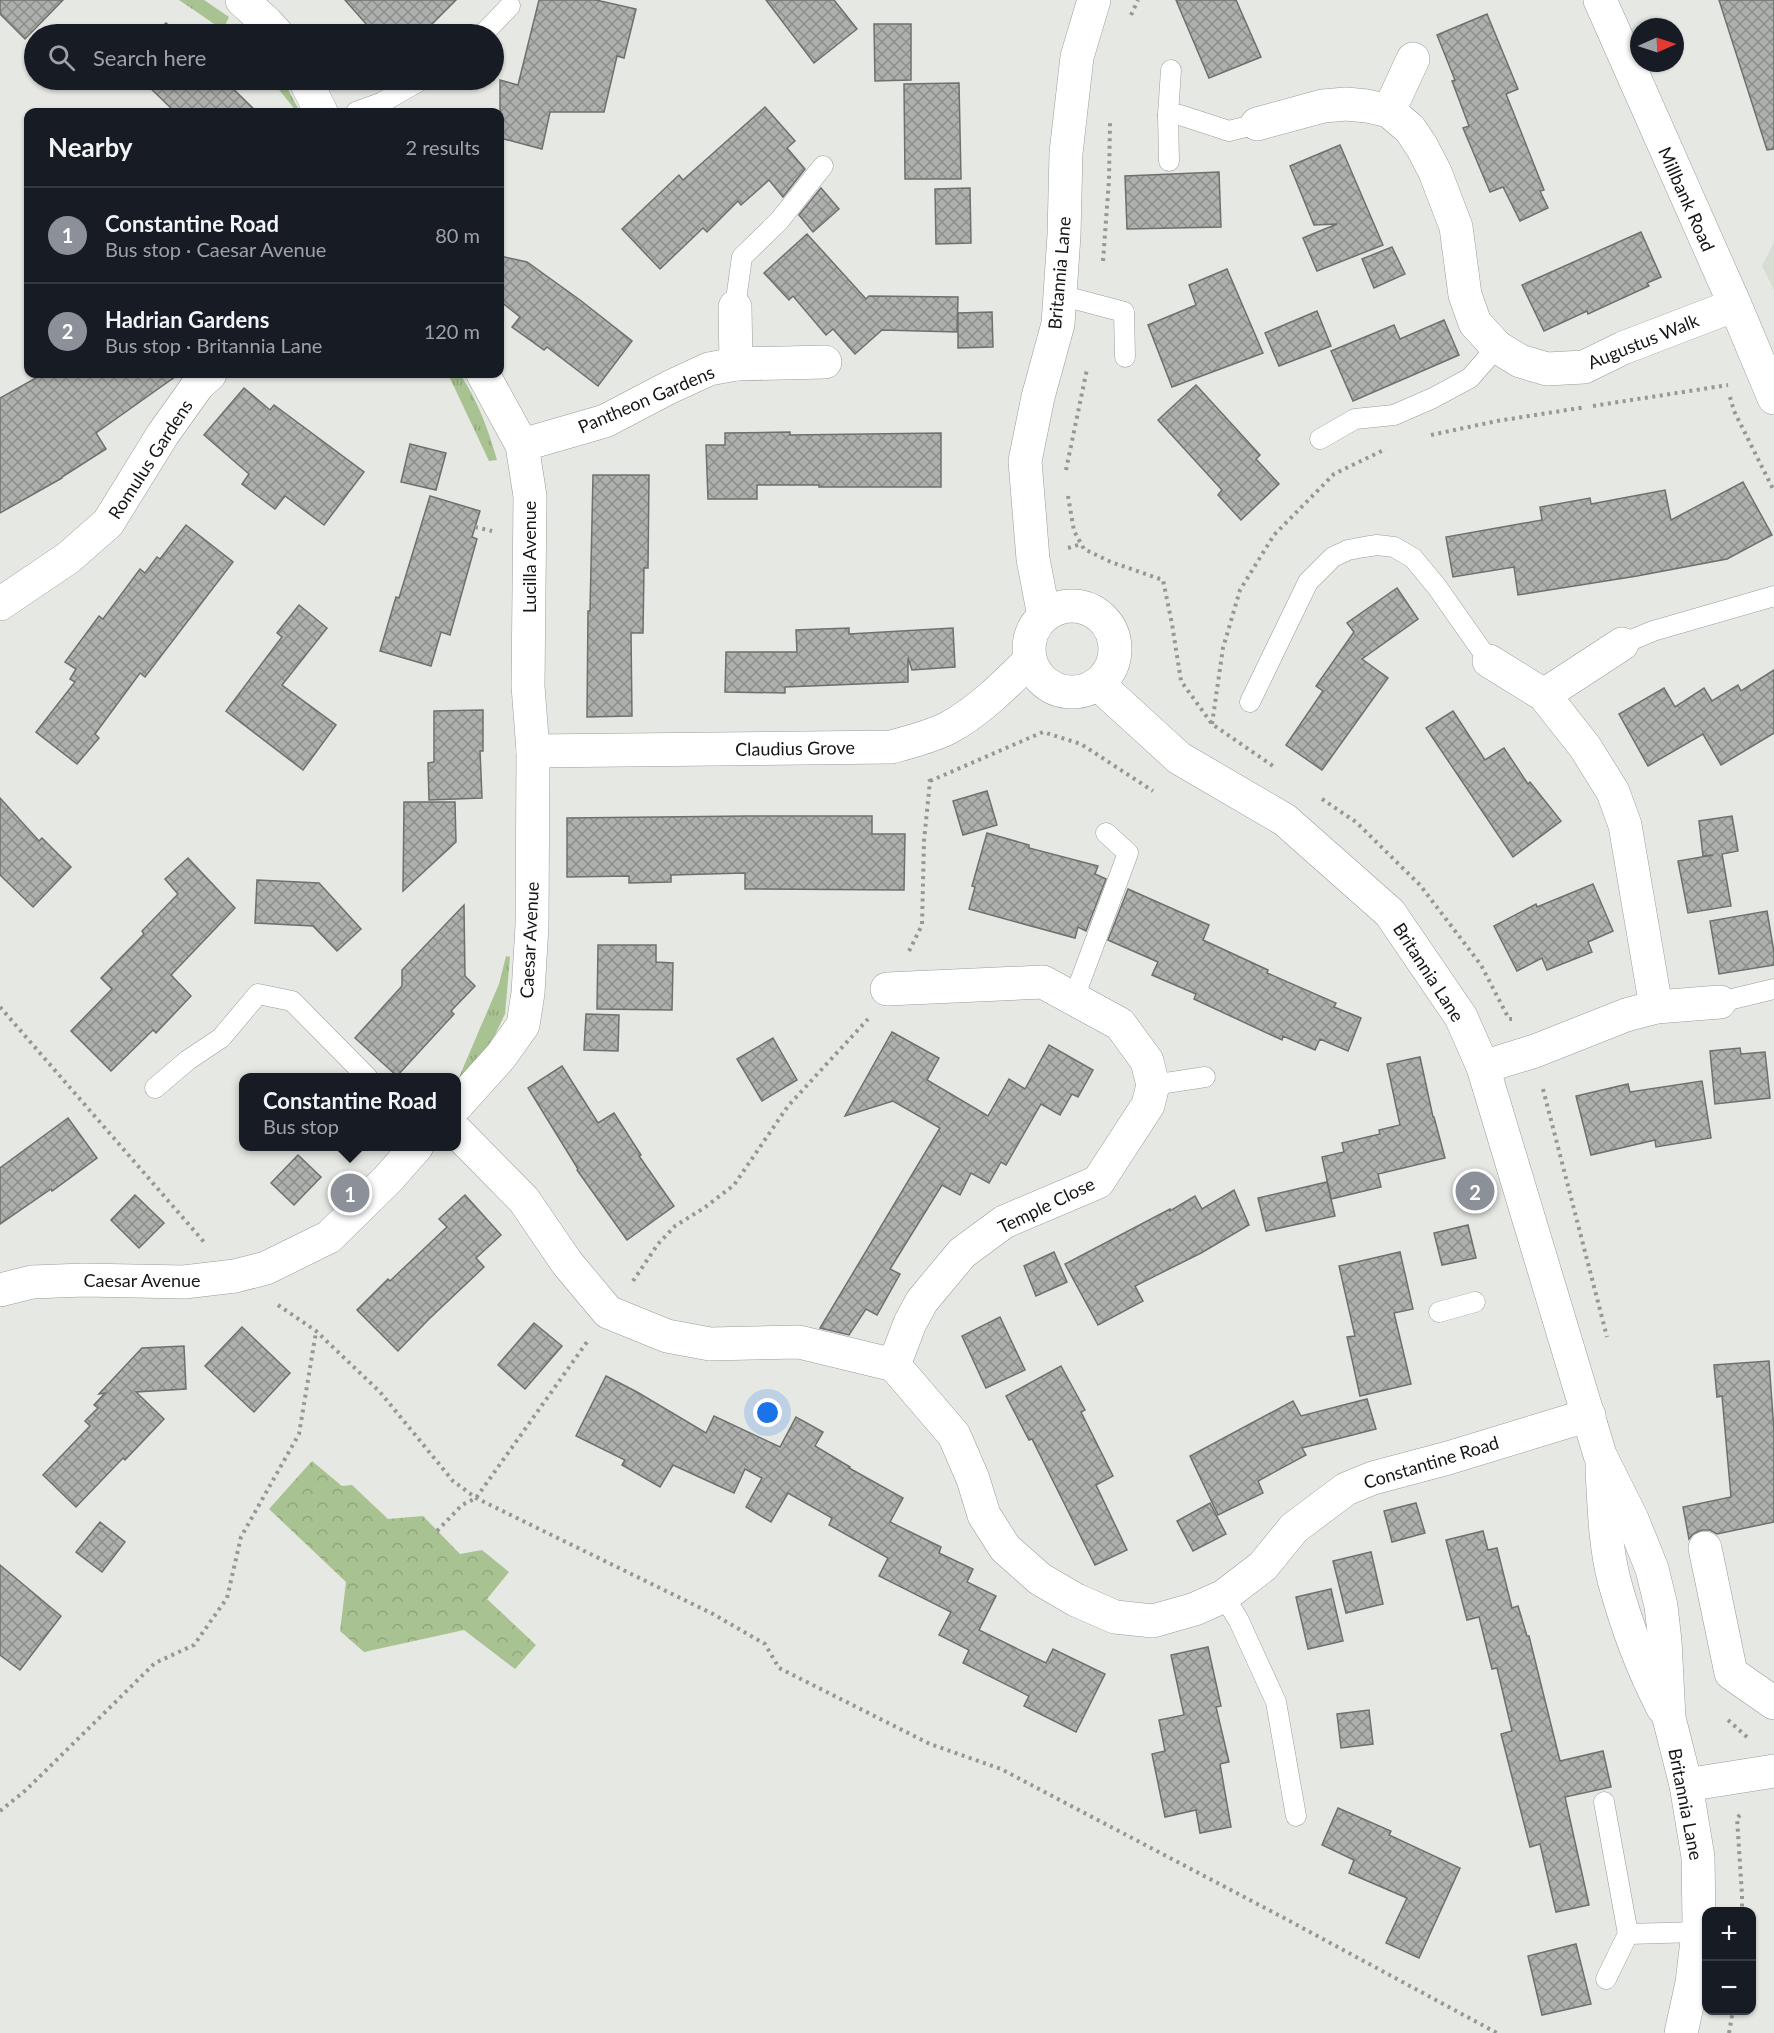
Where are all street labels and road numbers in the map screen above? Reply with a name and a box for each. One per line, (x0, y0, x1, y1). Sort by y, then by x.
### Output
street label: Millbank Road (1654, 143, 1720, 255)
street label: Britannia Lane (1043, 216, 1075, 330)
street label: Augustus Walk (1584, 308, 1703, 373)
street label: Pantheon Gardens (575, 360, 718, 438)
street label: Romulus Gardens (103, 395, 197, 523)
street label: Lucilla Avenue (518, 501, 540, 613)
street label: Claudius Grove (735, 736, 855, 760)
street label: Caesar Avenue (515, 881, 543, 999)
street label: Britannia Lane (1389, 918, 1469, 1026)
street label: Temple Close (994, 1172, 1098, 1238)
street label: Caesar Avenue (84, 1269, 200, 1291)
street label: Constantine Road (1361, 1431, 1501, 1493)
street label: Britannia Lane (1664, 1746, 1708, 1862)

